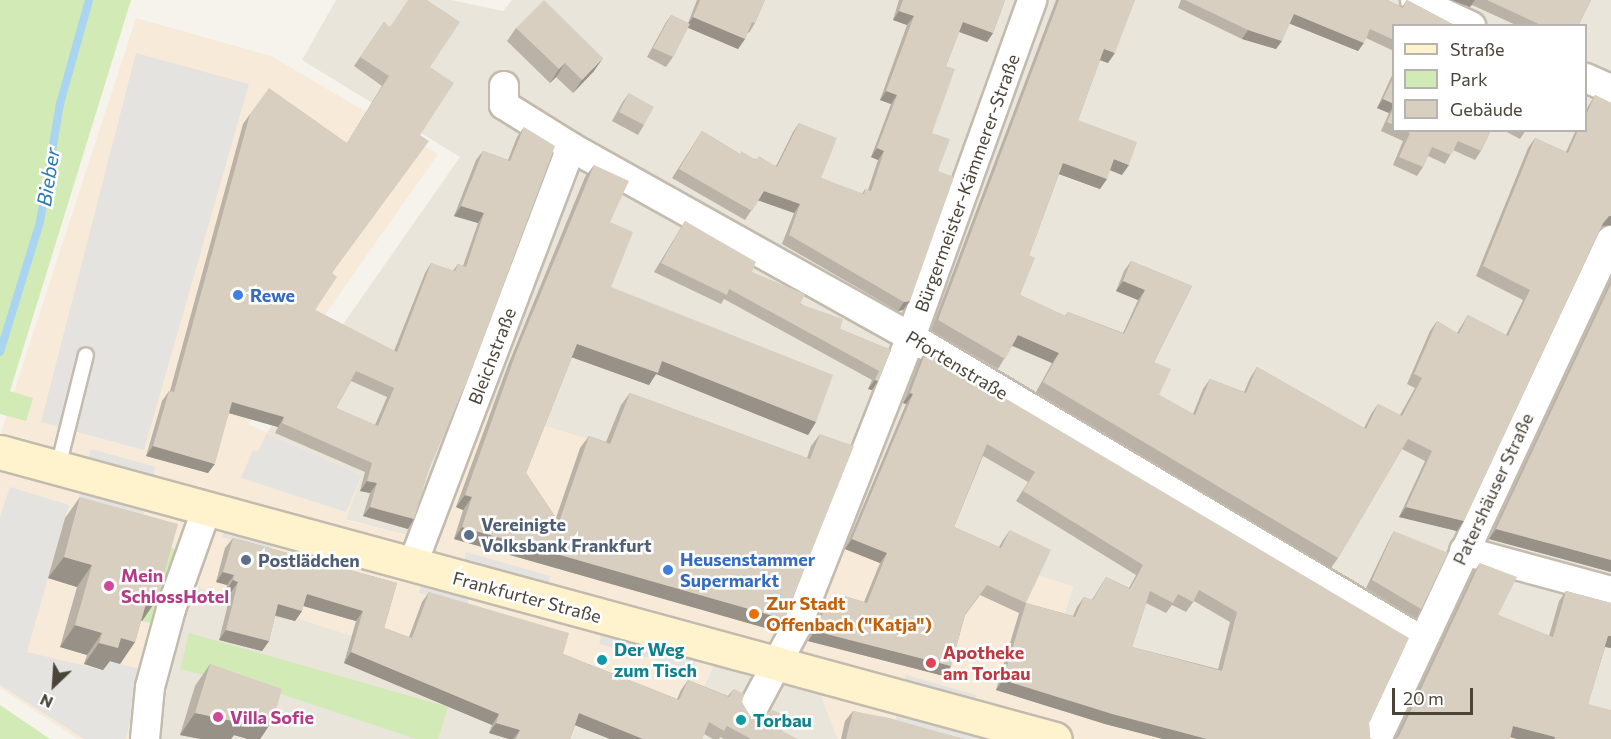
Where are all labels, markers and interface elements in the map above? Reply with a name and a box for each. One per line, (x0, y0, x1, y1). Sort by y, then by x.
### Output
legend (1392, 24, 1587, 132)
text: Straße (1450, 38, 1505, 60)
street label: Bürgermeister-Kämmerer-Straße (910, 51, 1024, 315)
text: Park (1450, 68, 1488, 90)
text: Gebäude (1450, 98, 1523, 120)
water label: Bieber (32, 146, 64, 208)
place label: Rewe (250, 284, 295, 306)
marker: Rewe (231, 288, 245, 302)
street label: Bleichstraße (464, 305, 520, 407)
street label: Pfortenstraße (902, 326, 1012, 404)
street label: Patershäuser Straße (1448, 410, 1538, 568)
place label: Vereinigte Volksbank Frankfurt (481, 514, 652, 556)
marker: Vereinigte Volksbank Frankfurt (462, 528, 476, 542)
place label: Postlädchen (258, 549, 360, 571)
place label: Heusenstammer Supermarkt (680, 549, 815, 592)
marker: Postlädchen (239, 553, 253, 567)
marker: Heusenstammer Supermarkt (661, 563, 675, 577)
place label: Mein SchlossHotel (121, 565, 229, 608)
street label: Frankfurter Straße (450, 567, 604, 627)
marker: Mein SchlossHotel (102, 579, 116, 593)
place label: Zur Stadt Offenbach ("Katja") (766, 593, 932, 636)
marker: Zur Stadt Offenbach ("Katja") (747, 607, 761, 621)
place label: Der Weg zum Tisch (614, 639, 697, 682)
place label: Apotheke am Torbau (943, 642, 1031, 684)
marker: Der Weg zum Tisch (595, 653, 609, 667)
north arrow (24, 655, 84, 715)
marker: Apotheke am Torbau (924, 656, 938, 670)
scale bar (1395, 676, 1476, 714)
text: 20 m (1403, 687, 1444, 709)
text: N (37, 691, 56, 713)
place label: Villa Sofie (230, 706, 314, 728)
place label: Torbau (753, 709, 812, 731)
marker: Villa Sofie (211, 710, 225, 724)
marker: Torbau (734, 713, 748, 727)

